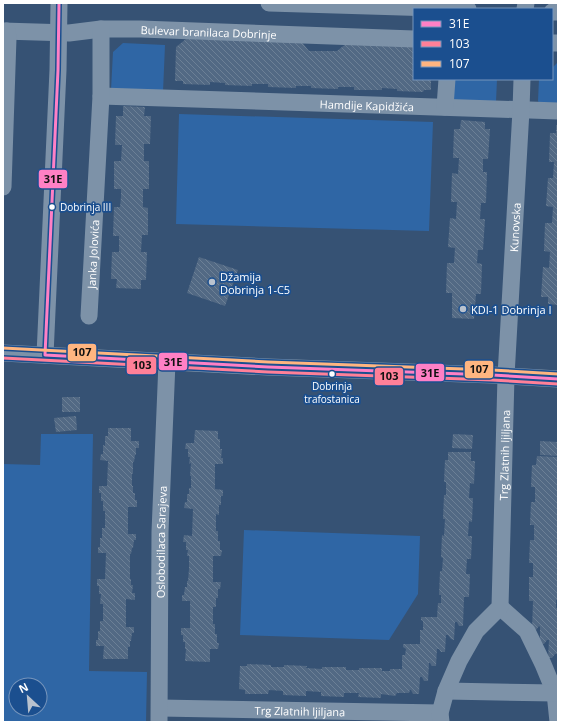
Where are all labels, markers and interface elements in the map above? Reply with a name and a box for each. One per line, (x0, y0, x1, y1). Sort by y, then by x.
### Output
legend (413, 8, 553, 80)
text: 31E (449, 15, 469, 32)
street label: Bulevar branilaca Dobrinje (140, 21, 277, 41)
text: 103 (449, 35, 470, 52)
text: 107 (449, 55, 470, 72)
street label: Hamdije Kapidžića (320, 96, 414, 114)
line badge: 31E (38, 169, 68, 189)
text: 31E (44, 171, 62, 186)
place label: Dobrinja III (60, 200, 111, 214)
marker: Dobrinja III (47, 202, 57, 212)
street label: Kunovska (506, 202, 523, 252)
street label: Janka Jolovića (83, 219, 102, 290)
place label: Džamija Dobrinja 1-C5 (220, 269, 290, 297)
marker: Džamija Dobrinja 1-C5 (207, 277, 217, 287)
place label: KDI-1 Dobrinja I (471, 302, 552, 317)
marker: KDI-1 Dobrinja I (458, 304, 468, 314)
line badge: 107 (67, 343, 97, 362)
text: 107 (73, 344, 91, 359)
line badge: 31E (158, 352, 188, 371)
text: 31E (164, 354, 182, 369)
line badge: 103 (126, 356, 157, 375)
text: 103 (133, 357, 151, 372)
line badge: 107 (464, 360, 494, 379)
text: 107 (470, 361, 488, 376)
line badge: 31E (415, 363, 445, 382)
text: 31E (421, 365, 439, 380)
line badge: 103 (374, 367, 404, 386)
text: 103 (380, 368, 398, 383)
marker: Dobrinja trafostanica (327, 369, 337, 379)
place label: Dobrinja trafostanica (304, 379, 360, 406)
street label: Trg Zlatnih ljiljana (495, 410, 513, 500)
street label: Oslobodilaca Sarajeva (152, 485, 169, 598)
north arrow (8, 677, 48, 717)
text: N (16, 679, 31, 696)
street label: Trg Zlatnih ljiljana (255, 702, 345, 719)

